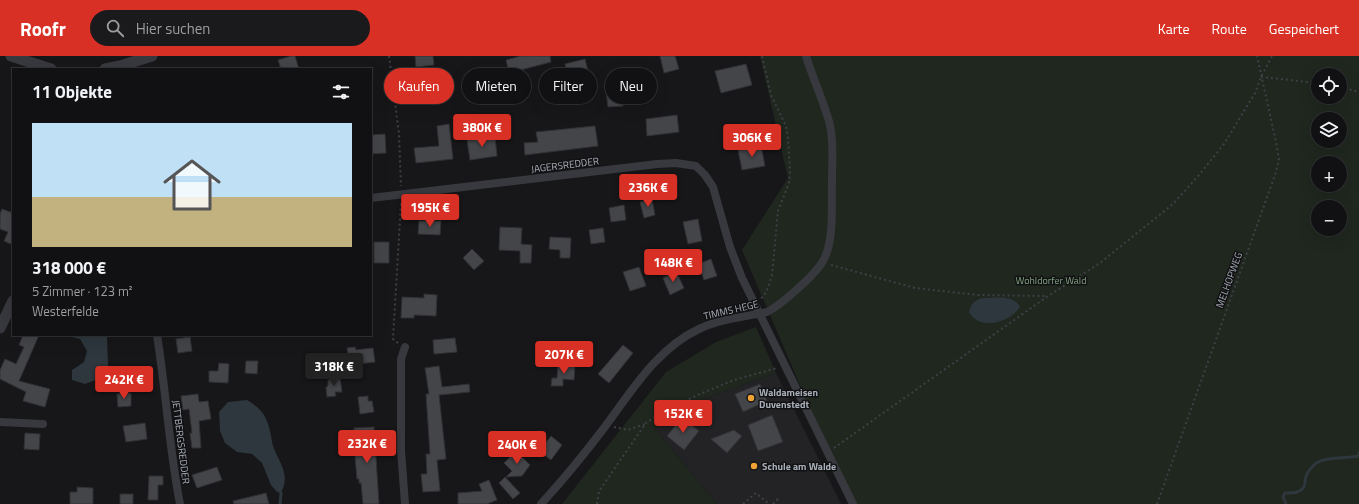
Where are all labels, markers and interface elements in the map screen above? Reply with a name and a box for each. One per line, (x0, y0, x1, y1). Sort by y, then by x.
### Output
search box (90, 10, 370, 46)
text: Roofr (20, 14, 66, 43)
icon: search (104, 17, 126, 39)
text: Hier suchen (136, 17, 210, 40)
text: Karte (1158, 18, 1190, 39)
text: Route (1212, 18, 1247, 39)
text: Gespeichert (1269, 18, 1339, 39)
chip: Kaufen (384, 68, 454, 104)
chip: Mieten (462, 68, 531, 104)
chip: Filter (539, 68, 597, 104)
chip: Neu (605, 68, 657, 104)
map controls (1311, 68, 1347, 236)
button: locate (1311, 68, 1347, 104)
text: 11 Objekte (32, 79, 112, 105)
icon: filters (330, 81, 352, 103)
button: layers (1311, 112, 1347, 148)
pin: 380K € (449, 114, 515, 148)
text: 380K € (462, 117, 502, 137)
pin: 306K € (719, 124, 785, 158)
text: 306K € (732, 127, 772, 147)
icon: home (156, 149, 228, 221)
street label: JAGERSREDDER (530, 153, 600, 177)
button: + (1311, 156, 1347, 192)
pin: 236K € (615, 174, 681, 208)
text: 236K € (628, 177, 668, 197)
pin: 195K € (397, 194, 463, 228)
text: 195K € (410, 197, 450, 217)
button: − (1311, 200, 1347, 236)
pin: 148K € (640, 249, 706, 283)
street label: MELHOPWEG (1212, 250, 1246, 310)
text: 148K € (653, 252, 693, 272)
text: 318 000 € (32, 255, 106, 281)
park label: Wohldorfer Wald (1016, 273, 1086, 288)
text: 5 Zimmer · 123 m² (32, 281, 133, 301)
street label: TIMMS HEGE (702, 296, 760, 324)
text: Westerfelde (32, 301, 99, 321)
pin: 207K € (531, 341, 597, 375)
text: 207K € (544, 344, 584, 364)
pin: 318K € (301, 353, 367, 387)
text: 318K € (314, 356, 354, 376)
pin: 242K € (91, 366, 157, 400)
text: 242K € (104, 369, 144, 389)
place label: Waldameisen Duvenstedt (759, 385, 818, 412)
marker: Waldameisen Duvenstedt (746, 393, 756, 403)
street label: JETTBERGSREDDER (168, 399, 194, 485)
pin: 152K € (650, 400, 716, 434)
text: 152K € (663, 403, 703, 423)
pin: 232K € (334, 430, 400, 464)
pin: 240K € (484, 431, 550, 465)
text: 232K € (347, 433, 387, 453)
text: 240K € (497, 434, 537, 454)
place label: Schule am Walde (762, 459, 836, 474)
marker: Schule am Walde (749, 461, 759, 471)

